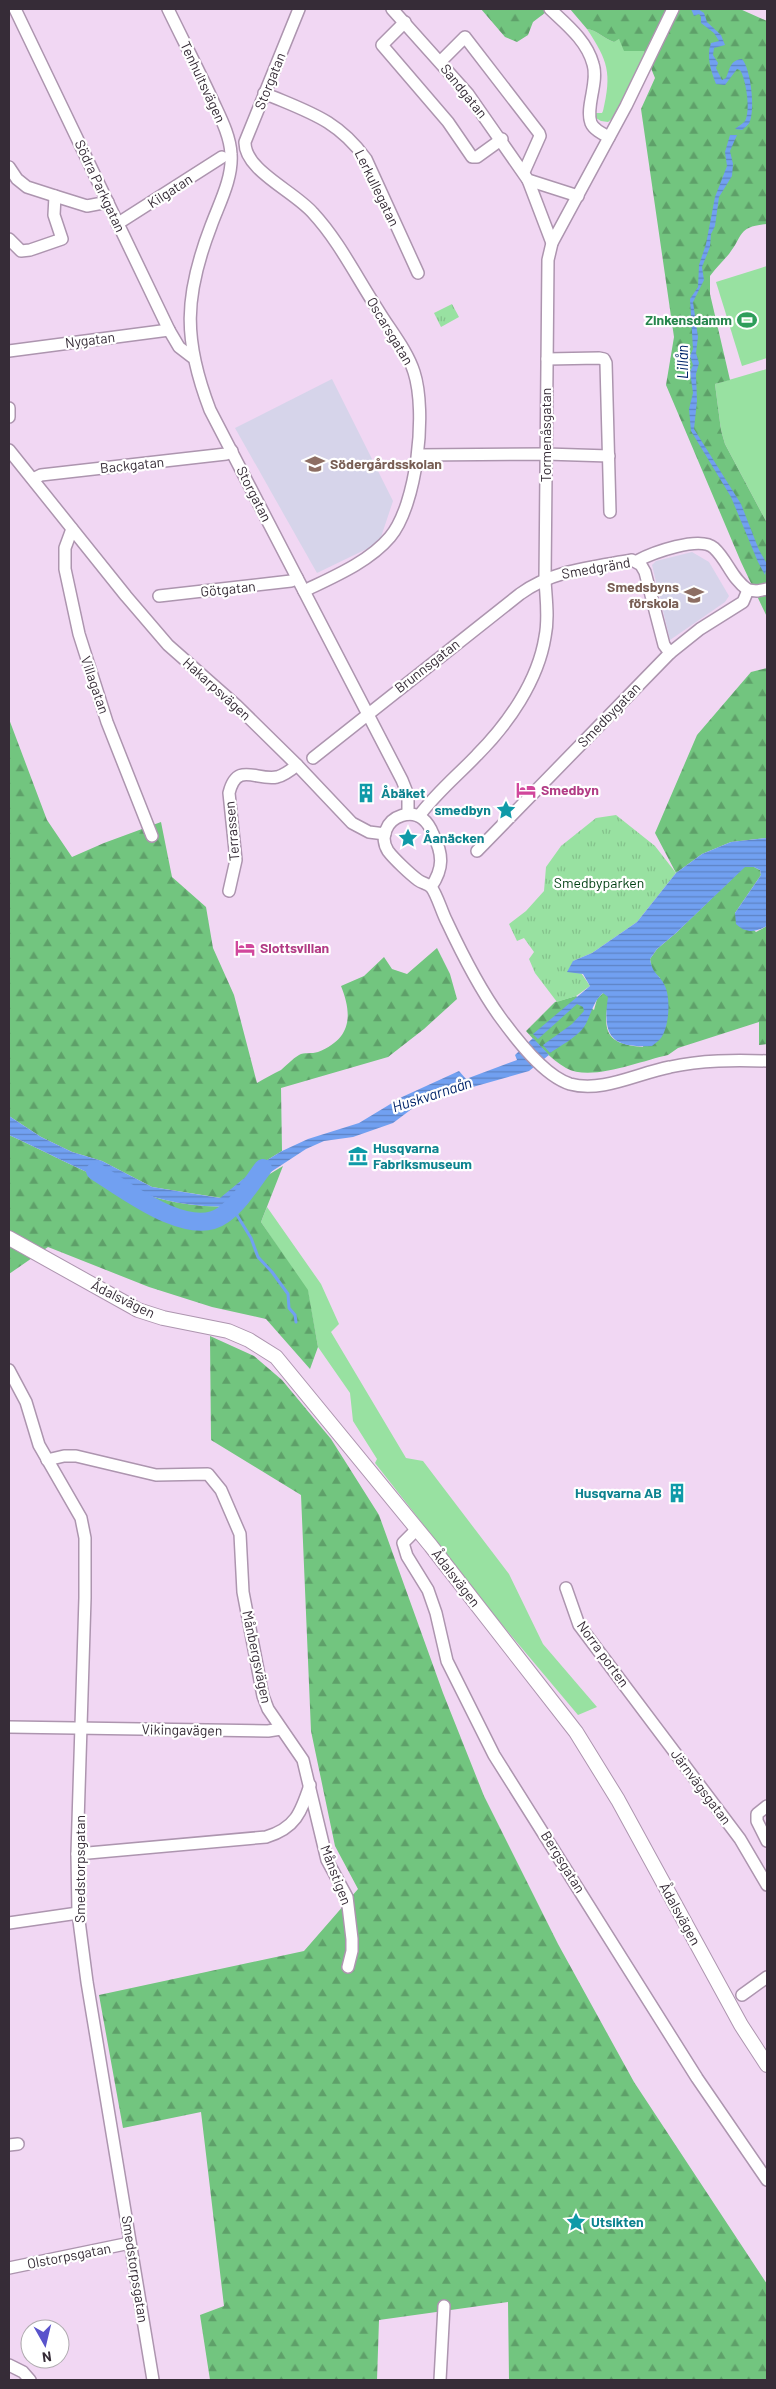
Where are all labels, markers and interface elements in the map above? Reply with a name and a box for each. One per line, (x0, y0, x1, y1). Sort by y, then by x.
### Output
street label: Tenhultsvägen (177, 38, 230, 125)
street label: Storgatan (250, 50, 289, 112)
street label: Sandgatan (437, 60, 491, 121)
street label: Södra Parkgatan (72, 137, 129, 235)
street label: Lerkullegatan (352, 147, 403, 229)
street label: Kilgatan (144, 170, 195, 211)
street label: Oscarsgatan (364, 294, 417, 368)
sports icon: Zinkensdamm (736, 309, 758, 331)
place label: Zinkensdamm (645, 311, 732, 328)
street label: Nygatan (64, 328, 116, 351)
water label: Lillån (673, 345, 691, 379)
street label: Tormenåsgatan (537, 388, 554, 482)
street label: Backgatan (99, 453, 165, 476)
school or university icon: Södergårdsskolan (304, 453, 326, 475)
place label: Södergårdsskolan (330, 455, 442, 472)
street label: Storgatan (233, 463, 276, 524)
street label: Smedgränd (560, 553, 632, 582)
street label: Götgatan (200, 577, 256, 600)
place label: Smedsbyns förskola (607, 578, 679, 611)
school or university icon: Smedsbyns förskola (683, 584, 705, 606)
street label: Brunnsgatan (391, 635, 462, 696)
street label: Villagatan (78, 654, 113, 716)
street label: Hakarpsvägen (180, 654, 255, 724)
street label: Smedbygatan (574, 679, 644, 750)
hotel icon: Smedbyn (515, 779, 537, 801)
place label: Smedbyn (541, 781, 599, 798)
building icon: Åbäket (355, 782, 377, 804)
place label: Åbäket (381, 784, 425, 801)
place icon: smedbyn (495, 799, 517, 821)
street label: Terrassen (220, 800, 243, 862)
place label: smedbyn (434, 801, 491, 818)
place icon: Åanäcken (397, 827, 419, 849)
place label: Åanäcken (423, 829, 484, 846)
park label: Smedbyparken (554, 874, 644, 891)
hotel icon: Slottsvillan (234, 937, 256, 959)
place label: Slottsvillan (260, 939, 329, 956)
water label: Huskvarnaån (390, 1073, 474, 1115)
place label: Husqvarna Fabriksmuseum (373, 1139, 472, 1172)
museum icon: Husqvarna Fabriksmuseum (347, 1145, 369, 1167)
street label: Ådalsvägen (89, 1276, 158, 1321)
building icon: Husqvarna AB (666, 1482, 688, 1504)
place label: Husqvarna AB (575, 1484, 662, 1501)
street label: Ådalsvägen (429, 1545, 484, 1610)
street label: Månbergsvägen (239, 1609, 276, 1705)
street label: Norra porten (574, 1617, 633, 1690)
street label: Vikingavägen (142, 1720, 222, 1739)
street label: Järnvägsgatan (668, 1746, 735, 1828)
street label: Smedstorpsgatan (71, 1815, 88, 1923)
street label: Bergsgatan (538, 1828, 589, 1896)
street label: Månstigen (317, 1843, 356, 1907)
street label: Ådalsvägen (656, 1880, 705, 1948)
place icon: Utsikten (565, 2211, 587, 2233)
place label: Utsikten (591, 2213, 644, 2230)
street label: Smedstorpsgatan (119, 2214, 152, 2324)
street label: Olstorpsgatan (26, 2239, 112, 2272)
north arrow (20, 2319, 70, 2369)
text: N (41, 2348, 53, 2366)

